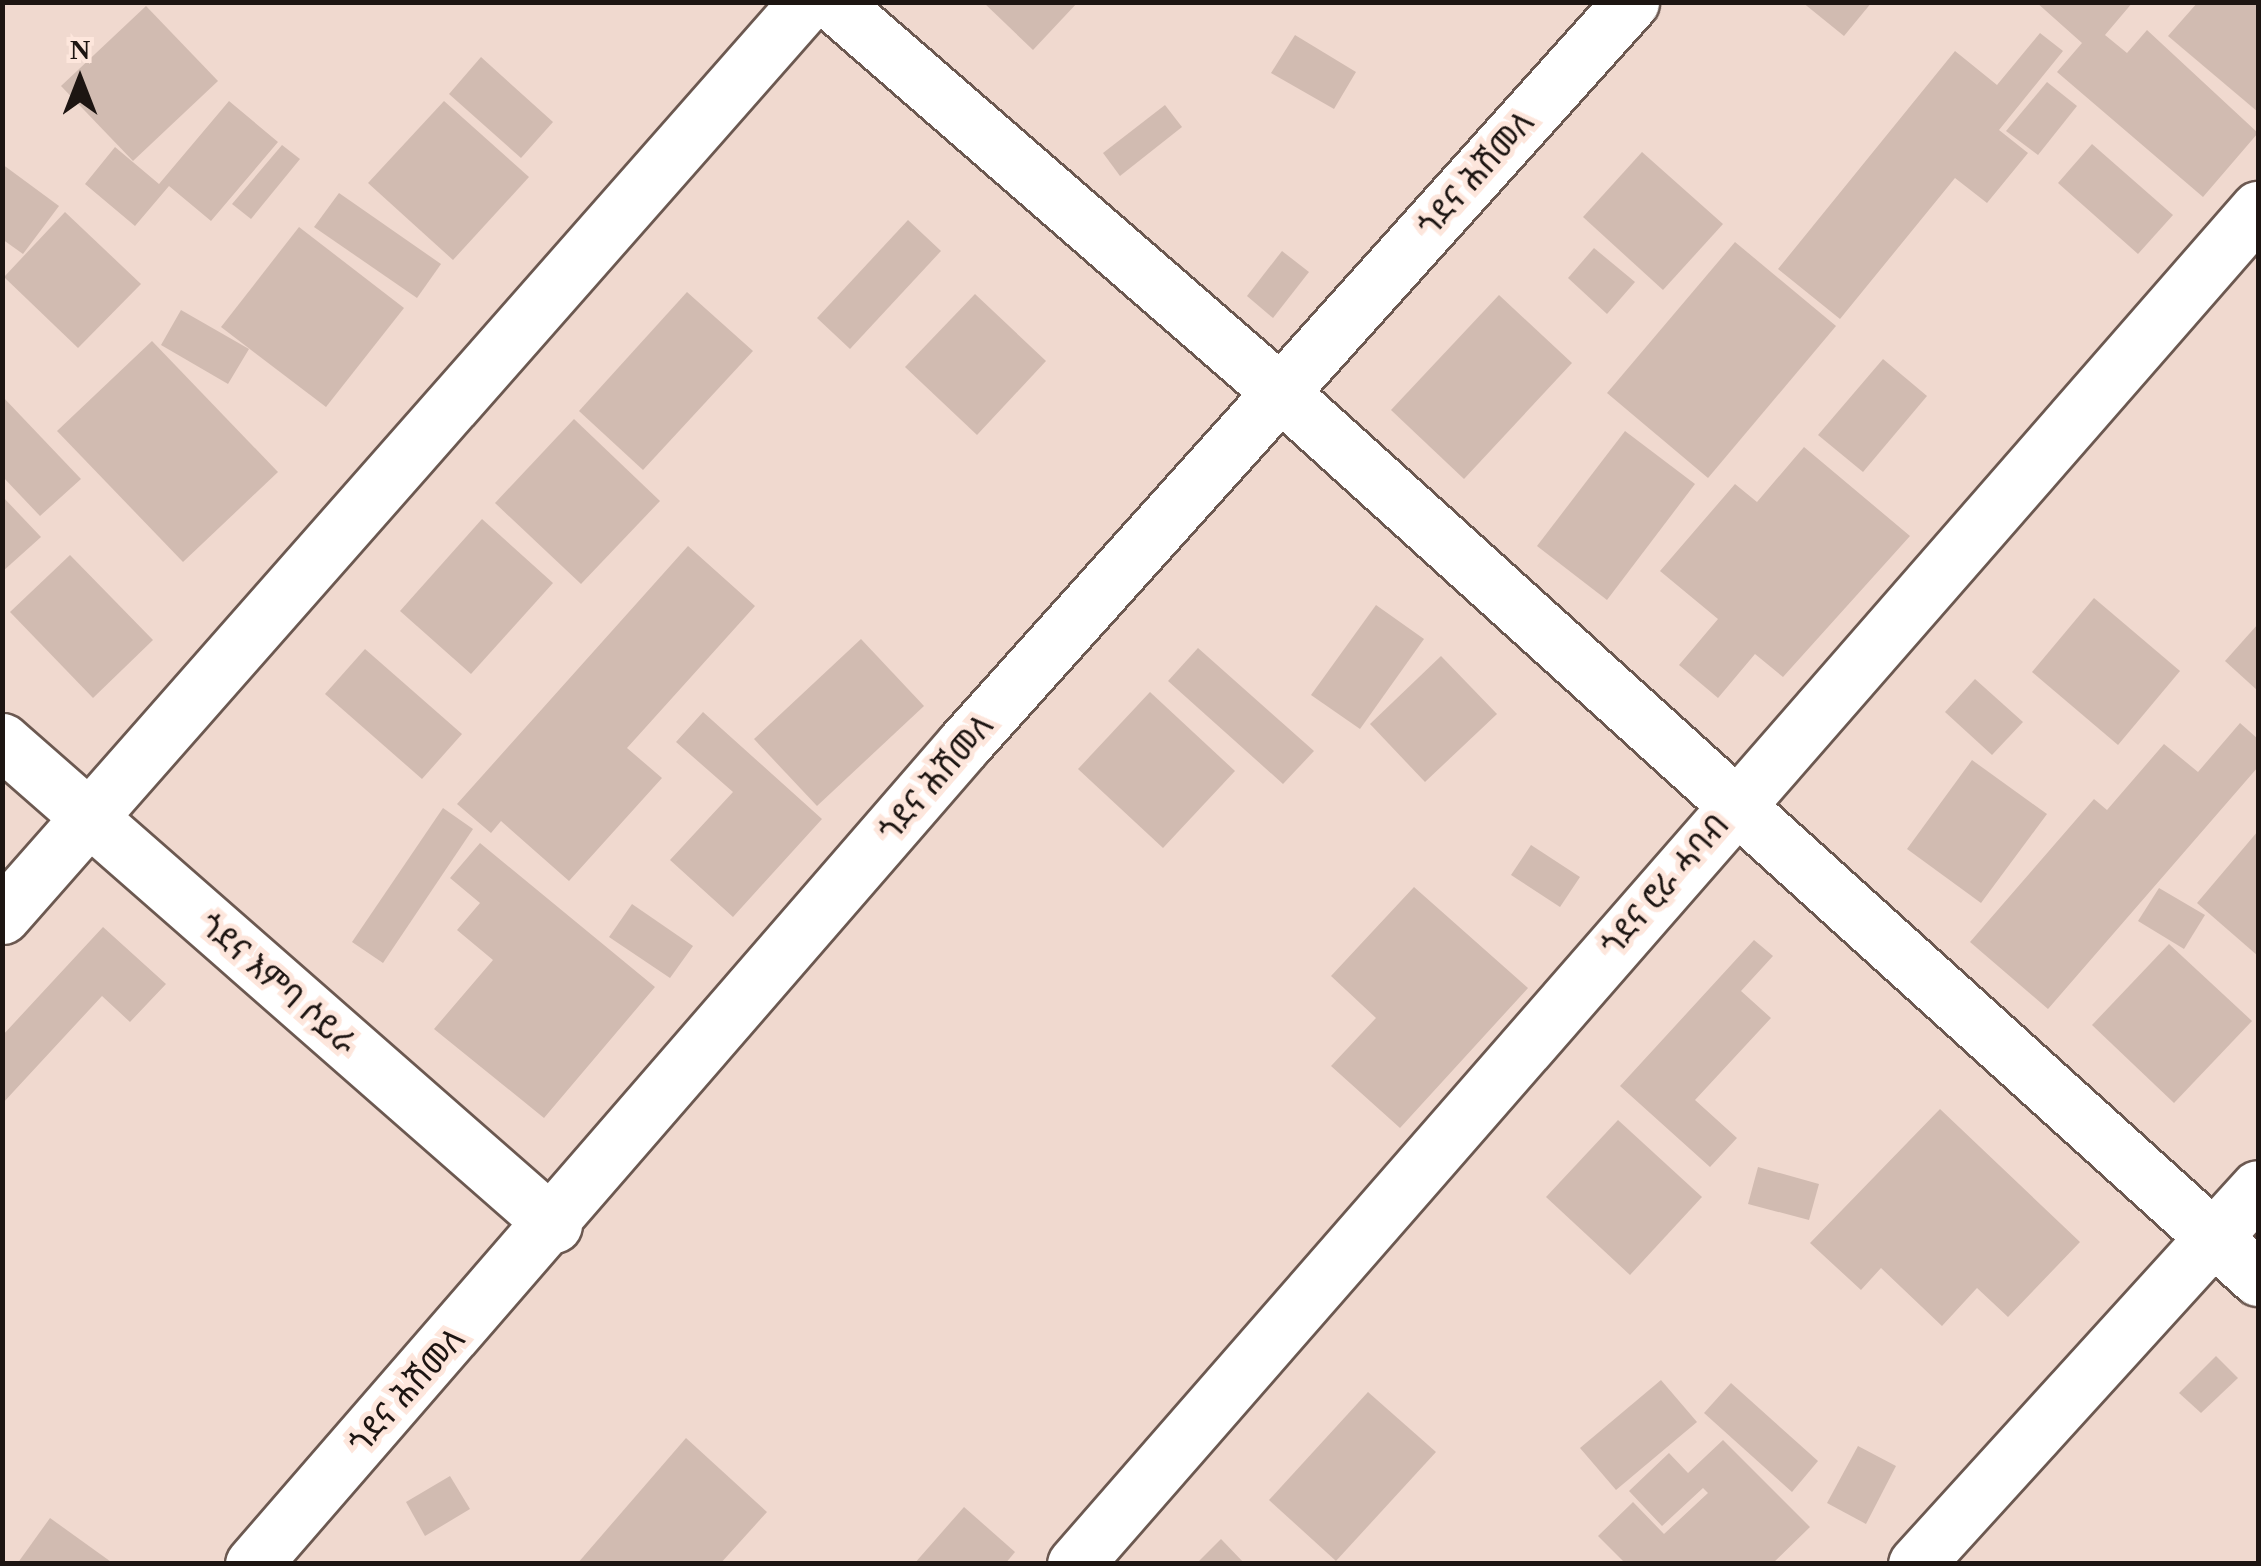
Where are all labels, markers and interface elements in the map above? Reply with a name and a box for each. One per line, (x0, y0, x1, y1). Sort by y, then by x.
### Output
north arrow (30, 30, 130, 130)
text: N (70, 34, 90, 65)
street label: ጎደና ሕሽመለ (1410, 104, 1542, 244)
street label: ጎደና ሕሽመለ (871, 707, 1001, 849)
street label: ጎደና ሮራ ሓባብ (1593, 806, 1737, 964)
street label: ጎደና እምባ ሶይራ (192, 906, 364, 1062)
street label: ጎደና ሕሽመለ (341, 1321, 473, 1461)

